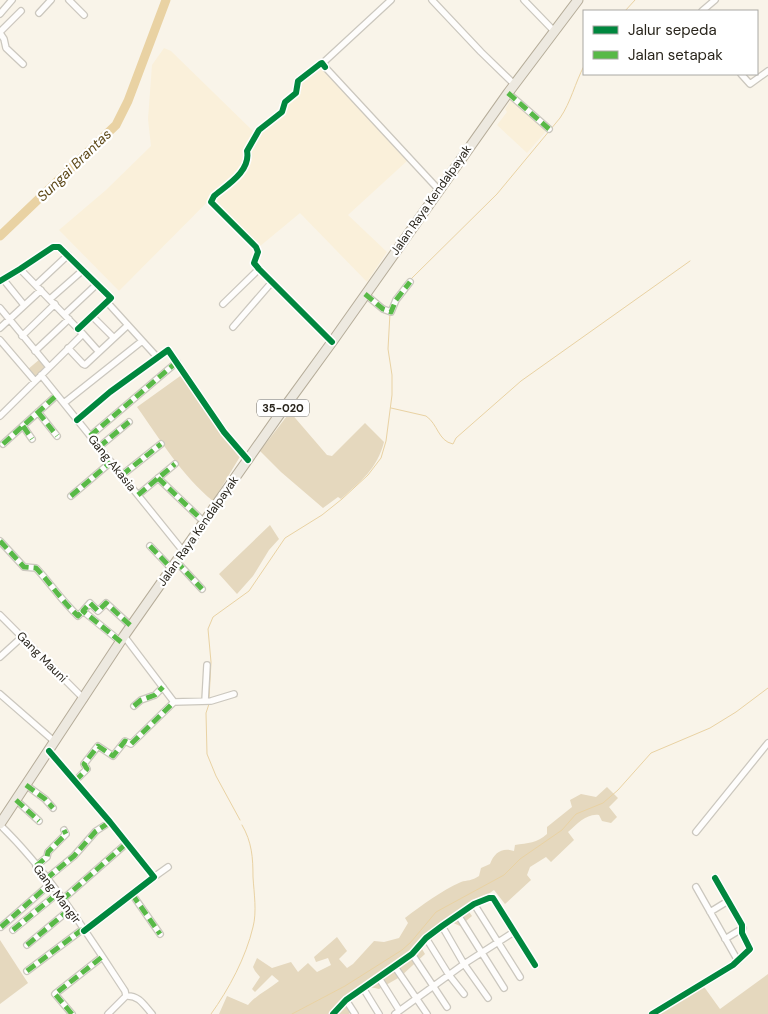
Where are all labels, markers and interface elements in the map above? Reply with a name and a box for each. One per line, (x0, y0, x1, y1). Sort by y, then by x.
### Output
legend (583, 10, 758, 75)
text: Jalur sepeda (628, 20, 717, 40)
text: Jalan setapak (628, 45, 723, 65)
water label: Sungai Brantas (33, 125, 115, 205)
street label: Jalan Raya Kendalpayak (387, 142, 475, 258)
road number: 35-020 (257, 399, 309, 416)
street label: Gang Akasia (84, 431, 140, 495)
street label: Jalan Raya Kendalpayak (154, 473, 242, 589)
street label: Gang Mauni (13, 628, 71, 686)
street label: Gang Mangir (30, 861, 85, 927)

